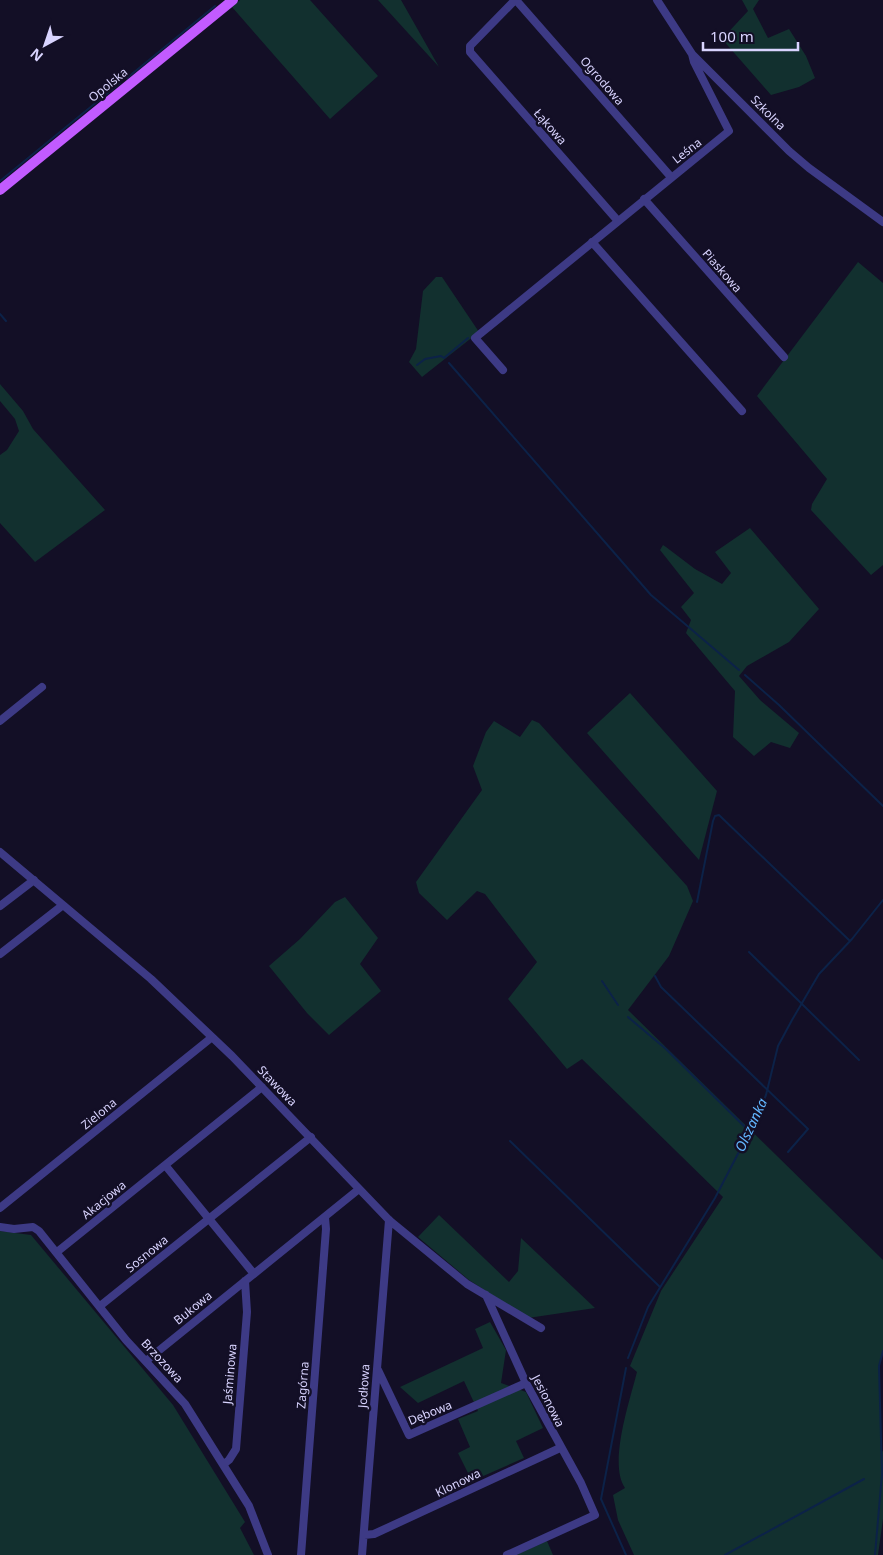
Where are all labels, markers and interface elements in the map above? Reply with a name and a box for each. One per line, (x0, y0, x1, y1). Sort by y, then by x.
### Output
north arrow (20, 20, 70, 70)
scale bar (703, 20, 798, 52)
text: 100 m (710, 26, 754, 46)
text: N (26, 44, 47, 66)
street label: Ogrodowa (577, 53, 628, 109)
street label: Opolska (84, 64, 131, 106)
street label: Szkolna (747, 91, 790, 134)
street label: Łąkowa (530, 105, 571, 148)
street label: Leśna (668, 134, 705, 167)
street label: Piaskowa (699, 245, 746, 296)
street label: Stawowa (254, 1062, 301, 1110)
street label: Zielona (77, 1094, 120, 1133)
water label: Olszanka (730, 1095, 771, 1155)
street label: Akacjowa (78, 1176, 130, 1223)
street label: Sosnowa (122, 1231, 172, 1276)
street label: Bukowa (170, 1287, 215, 1328)
street label: Brzozowa (138, 1335, 187, 1386)
street label: Jaśminowa (218, 1343, 241, 1406)
street label: Zagórna (292, 1361, 313, 1409)
street label: Jodłowa (353, 1363, 374, 1410)
street label: Jesionowa (528, 1371, 569, 1430)
street label: Dębowa (405, 1396, 454, 1429)
street label: Klonowa (432, 1464, 483, 1501)

